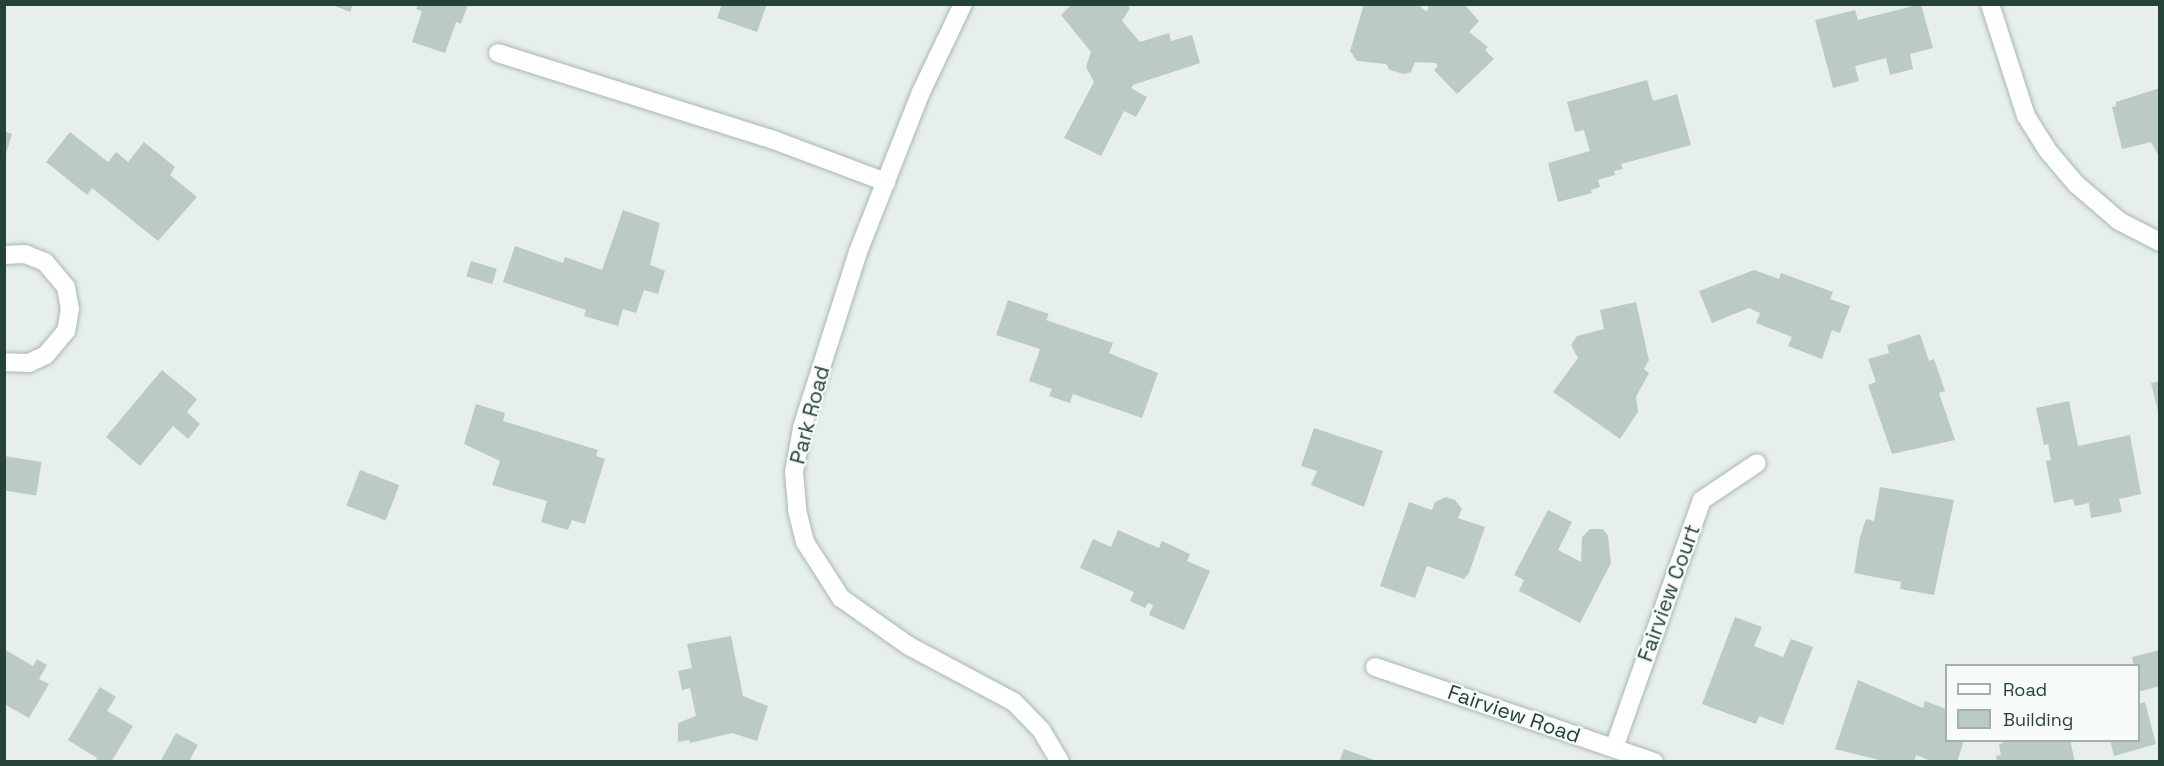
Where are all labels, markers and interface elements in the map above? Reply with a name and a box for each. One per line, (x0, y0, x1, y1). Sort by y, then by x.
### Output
street label: Park Road (785, 363, 835, 467)
street label: Fairview Court (1633, 521, 1705, 665)
legend (1945, 664, 2140, 742)
text: Road (2003, 678, 2047, 701)
street label: Fairview Road (1444, 679, 1584, 749)
text: Building (2003, 708, 2073, 731)

